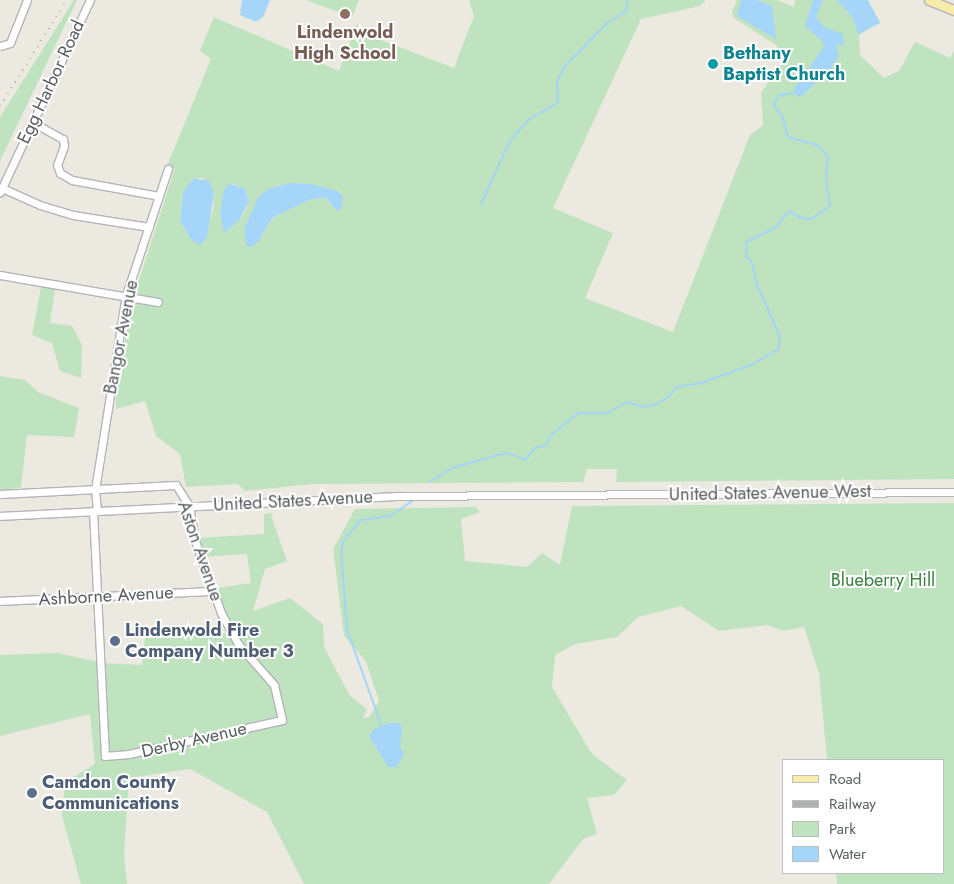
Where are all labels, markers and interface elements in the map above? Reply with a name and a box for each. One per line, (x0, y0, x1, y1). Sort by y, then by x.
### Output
marker: Lindenwold High School (339, 8, 351, 20)
street label: Egg Harbor Road (13, 17, 89, 147)
place label: Lindenwold High School (294, 22, 396, 64)
place label: Bethany Baptist Church (723, 43, 845, 86)
marker: Bethany Baptist Church (707, 58, 719, 70)
street label: Bangor Avenue (99, 278, 143, 396)
street label: United States Avenue West (669, 480, 871, 506)
street label: United States Avenue (213, 486, 373, 516)
street label: Aston Avenue (173, 498, 227, 604)
park label: Blueberry Hill (831, 569, 935, 591)
street label: Ashborne Avenue (38, 582, 174, 610)
place label: Lindenwold Fire Company Number 3 (125, 620, 294, 662)
marker: Lindenwold Fire Company Number 3 (109, 635, 121, 647)
street label: Derby Avenue (139, 717, 249, 763)
legend (782, 759, 944, 874)
text: Road (829, 768, 861, 790)
place label: Camdon County Communications (42, 772, 179, 814)
marker: Camdon County Communications (26, 787, 38, 799)
text: Railway (829, 793, 876, 815)
text: Park (829, 818, 856, 840)
text: Water (829, 843, 866, 865)

